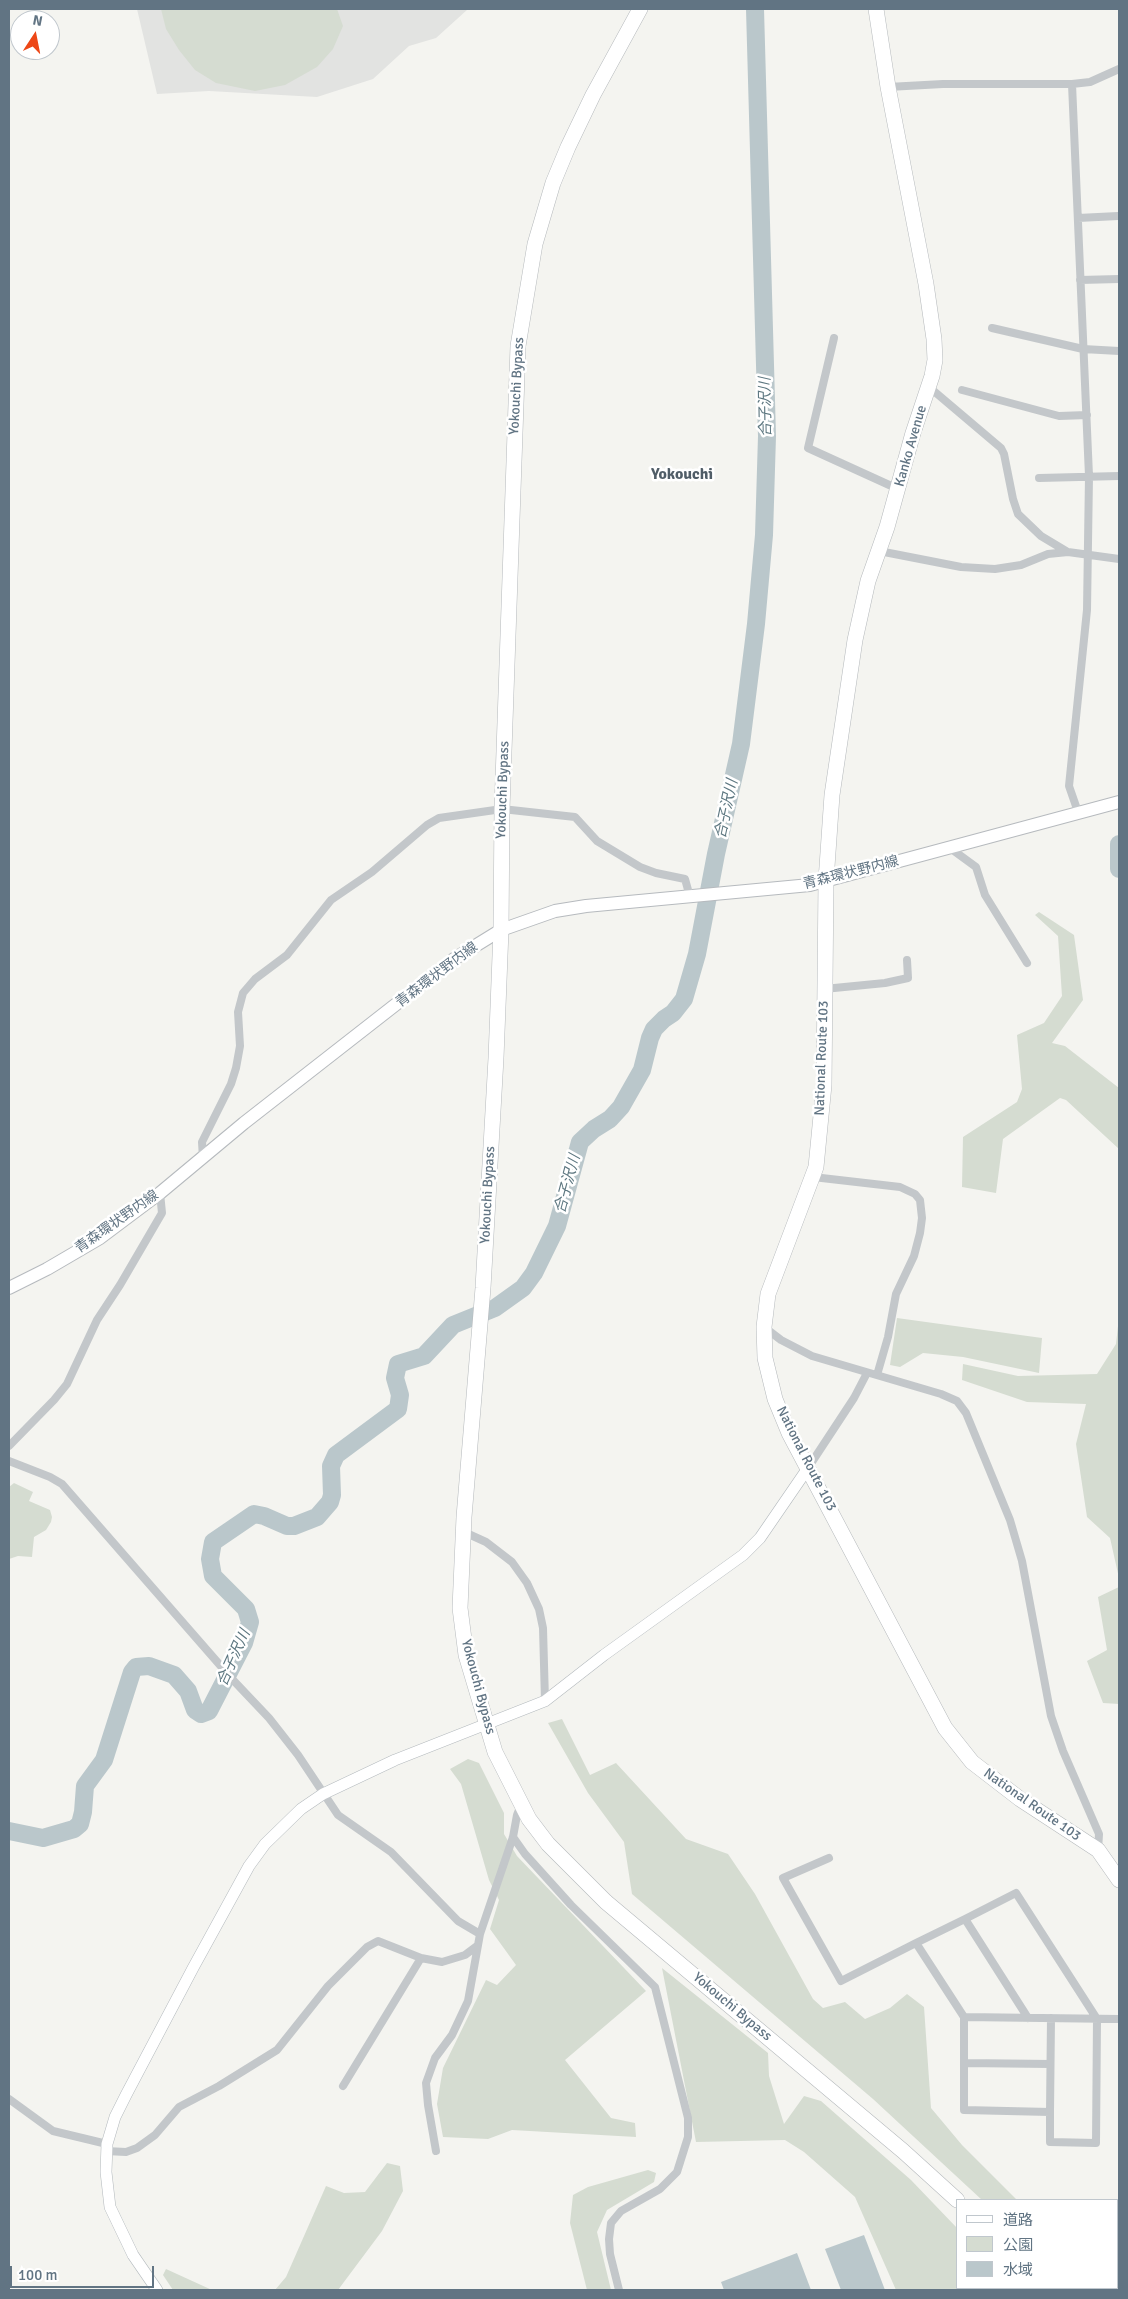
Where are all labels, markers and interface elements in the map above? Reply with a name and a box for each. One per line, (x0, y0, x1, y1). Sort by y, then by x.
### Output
north arrow (10, 10, 60, 60)
text: N (31, 11, 44, 30)
street label: Yokouchi Bypass (506, 337, 528, 435)
water label: 合子沢川 (756, 377, 776, 437)
street label: Kanko Avenue (891, 403, 931, 489)
district label: Yokouchi (651, 465, 713, 485)
street label: Yokouchi Bypass (493, 741, 513, 839)
water label: 合子沢川 (712, 778, 742, 840)
street label: 青森環状野内線 (801, 853, 901, 893)
street label: 青森環状野内線 (393, 939, 481, 1011)
street label: National Route 103 (812, 1000, 832, 1116)
street label: Yokouchi Bypass (477, 1146, 499, 1244)
water label: 合子沢川 (552, 1153, 584, 1215)
street label: 青森環状野内線 (72, 1187, 162, 1257)
street label: National Route 103 (772, 1404, 840, 1514)
water label: 合子沢川 (214, 1627, 254, 1689)
street label: Yokouchi Bypass (457, 1638, 499, 1736)
street label: National Route 103 (980, 1765, 1084, 1845)
street label: Yokouchi Bypass (689, 1969, 775, 2045)
legend (956, 2199, 1118, 2289)
text: 道路 (1003, 2211, 1033, 2229)
text: 公園 (1003, 2236, 1033, 2254)
scale bar (12, 2256, 156, 2288)
text: 水域 (1003, 2261, 1033, 2279)
text: 100 m (18, 2266, 58, 2284)

